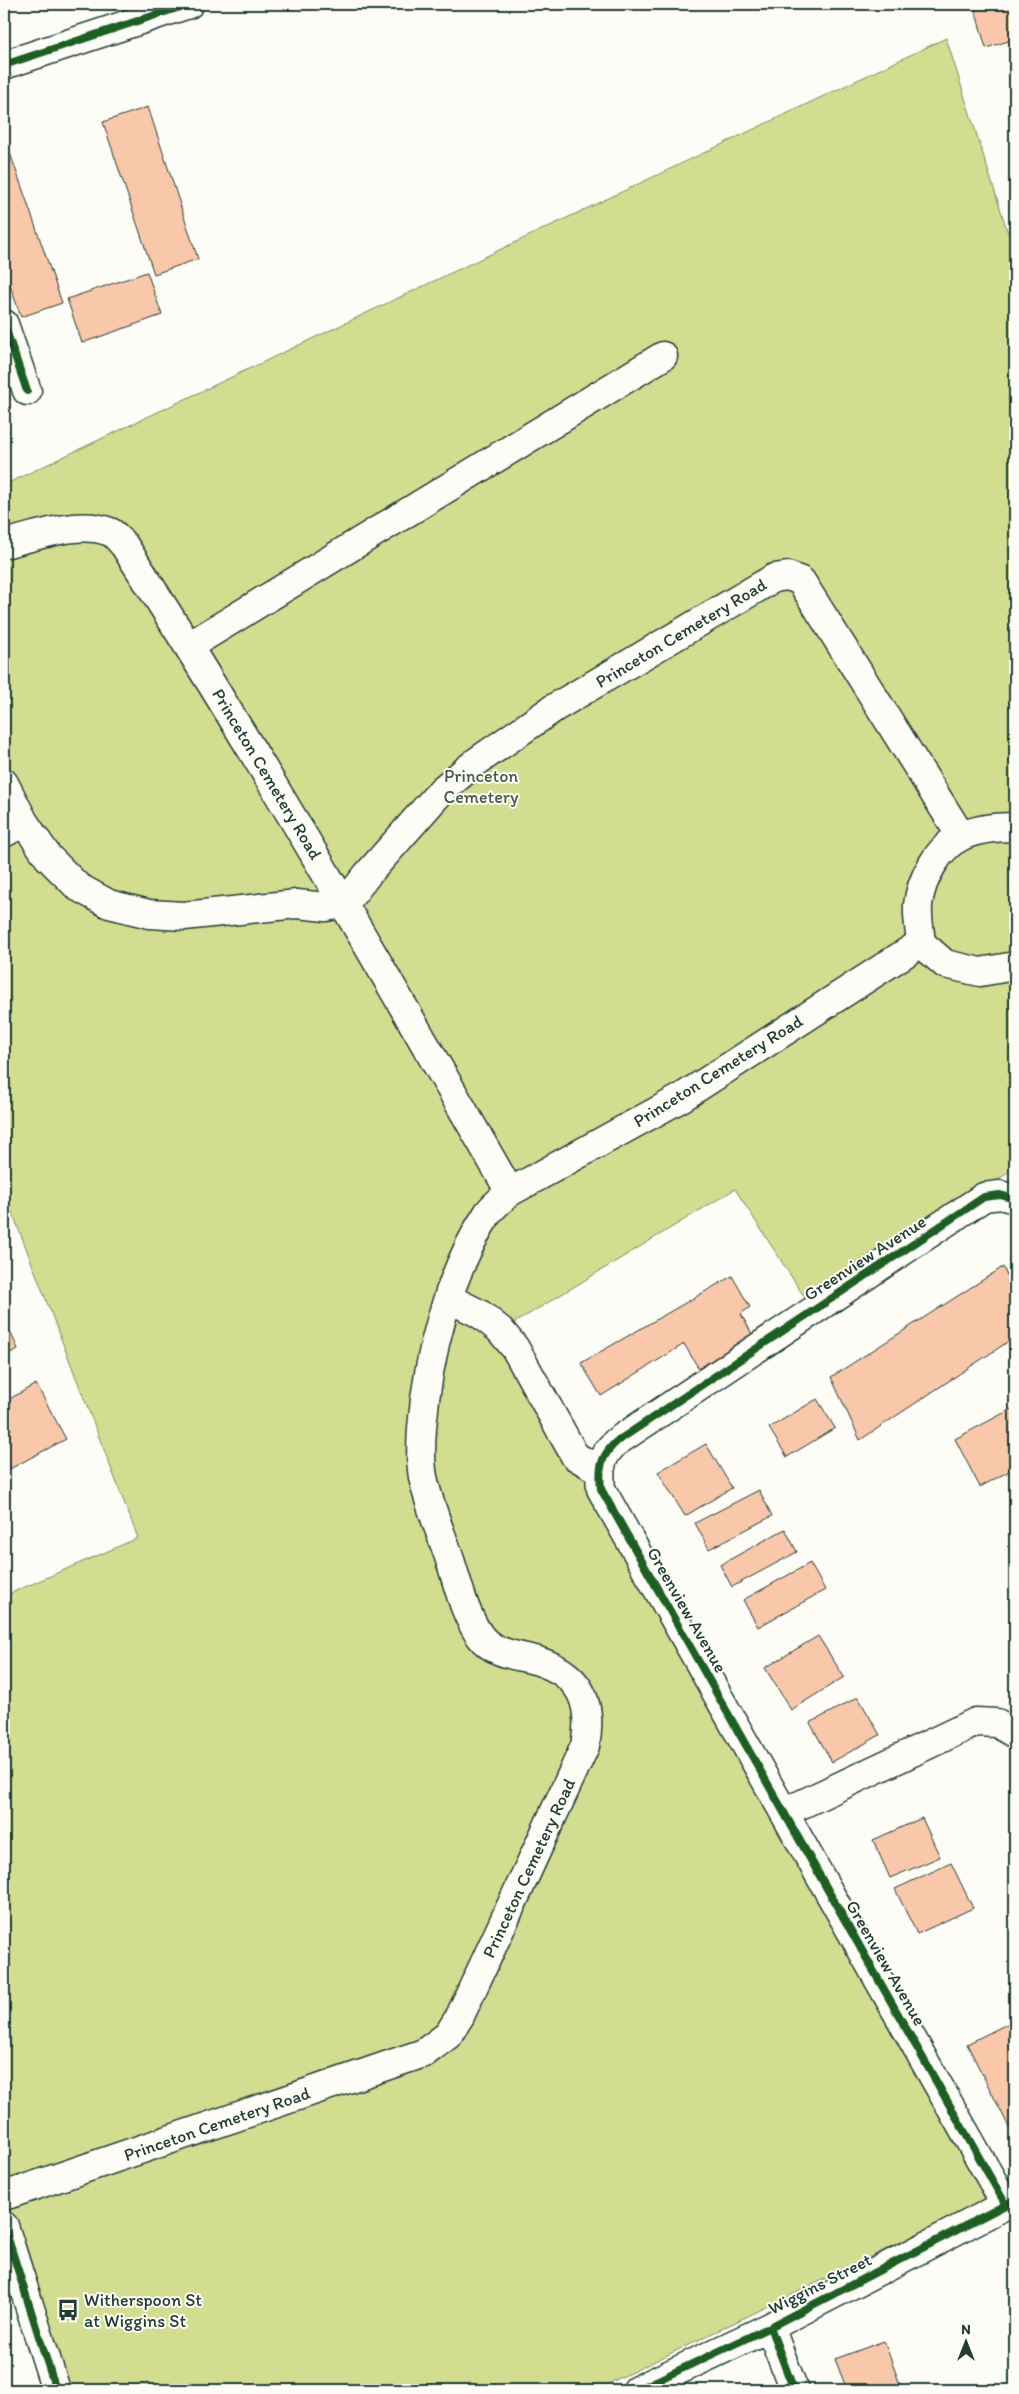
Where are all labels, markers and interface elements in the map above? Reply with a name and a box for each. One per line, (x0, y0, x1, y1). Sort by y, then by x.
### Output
street label: Princeton Cemetery Road (591, 573, 771, 693)
street label: Princeton Cemetery Road (207, 684, 327, 864)
park label: Princeton Cemetery (444, 765, 519, 808)
street label: Princeton Cemetery Road (629, 1010, 807, 1132)
street label: Greenview Avenue (800, 1210, 930, 1306)
street label: Greenview Avenue (642, 1543, 732, 1677)
street label: Princeton Cemetery Road (478, 1775, 580, 1961)
street label: Greenview Avenue (841, 1896, 931, 2030)
street label: Princeton Cemetery Road (121, 2082, 313, 2166)
street label: Wiggins Street (765, 2248, 876, 2319)
place label: Witherspoon St at Wiggins St (84, 2289, 202, 2332)
bus stop icon: Witherspoon St at Wiggins St (55, 2297, 81, 2323)
north arrow (942, 2316, 992, 2366)
text: N (961, 2321, 971, 2338)

